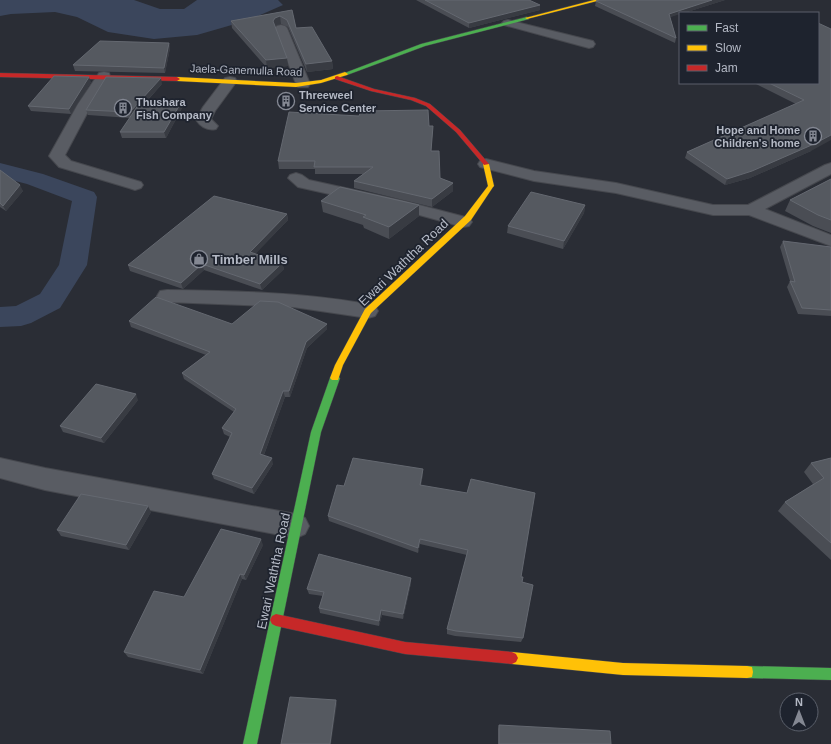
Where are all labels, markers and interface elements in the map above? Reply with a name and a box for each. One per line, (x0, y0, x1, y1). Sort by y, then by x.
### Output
legend (679, 12, 819, 84)
text: Fast (715, 21, 739, 35)
text: Slow (715, 41, 741, 55)
text: Jam (715, 61, 738, 75)
street label: Jaela-Ganemulla Road (190, 62, 302, 78)
place label: Threeweel Service Center (299, 89, 377, 114)
building icon: Threeweel Service Center (276, 91, 296, 111)
place label: Thushara Fish Company (136, 96, 213, 121)
building icon: Thushara Fish Company (113, 98, 133, 118)
place label: Hope and Home Children's home (714, 124, 800, 149)
building icon: Hope and Home Children's home (803, 126, 823, 146)
street label: Ewari Waththa Road (355, 216, 451, 309)
shop icon: Timber Mills (189, 249, 209, 269)
place label: Timber Mills (212, 252, 288, 267)
street label: Ewari Waththa Road (254, 511, 293, 631)
north arrow (779, 692, 819, 732)
text: N (795, 696, 803, 708)

